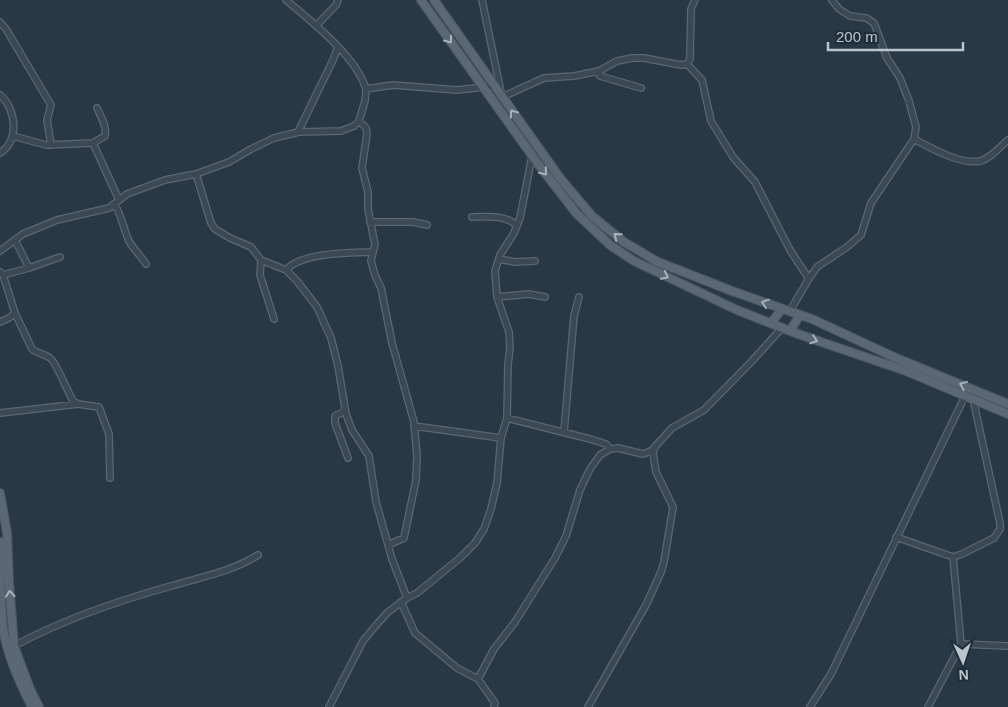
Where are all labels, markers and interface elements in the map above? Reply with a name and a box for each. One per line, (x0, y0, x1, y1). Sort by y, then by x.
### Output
scale bar (828, 20, 963, 52)
text: 200 m (836, 28, 878, 45)
one-way arrow (443, 34, 451, 43)
one-way arrow (510, 109, 519, 118)
one-way arrow (538, 166, 547, 175)
one-way arrow (614, 234, 623, 242)
one-way arrow (660, 270, 669, 280)
one-way arrow (761, 298, 769, 308)
one-way arrow (810, 334, 818, 344)
one-way arrow (959, 381, 968, 391)
one-way arrow (4, 589, 15, 597)
north arrow (938, 637, 988, 687)
text: N (958, 667, 969, 683)

